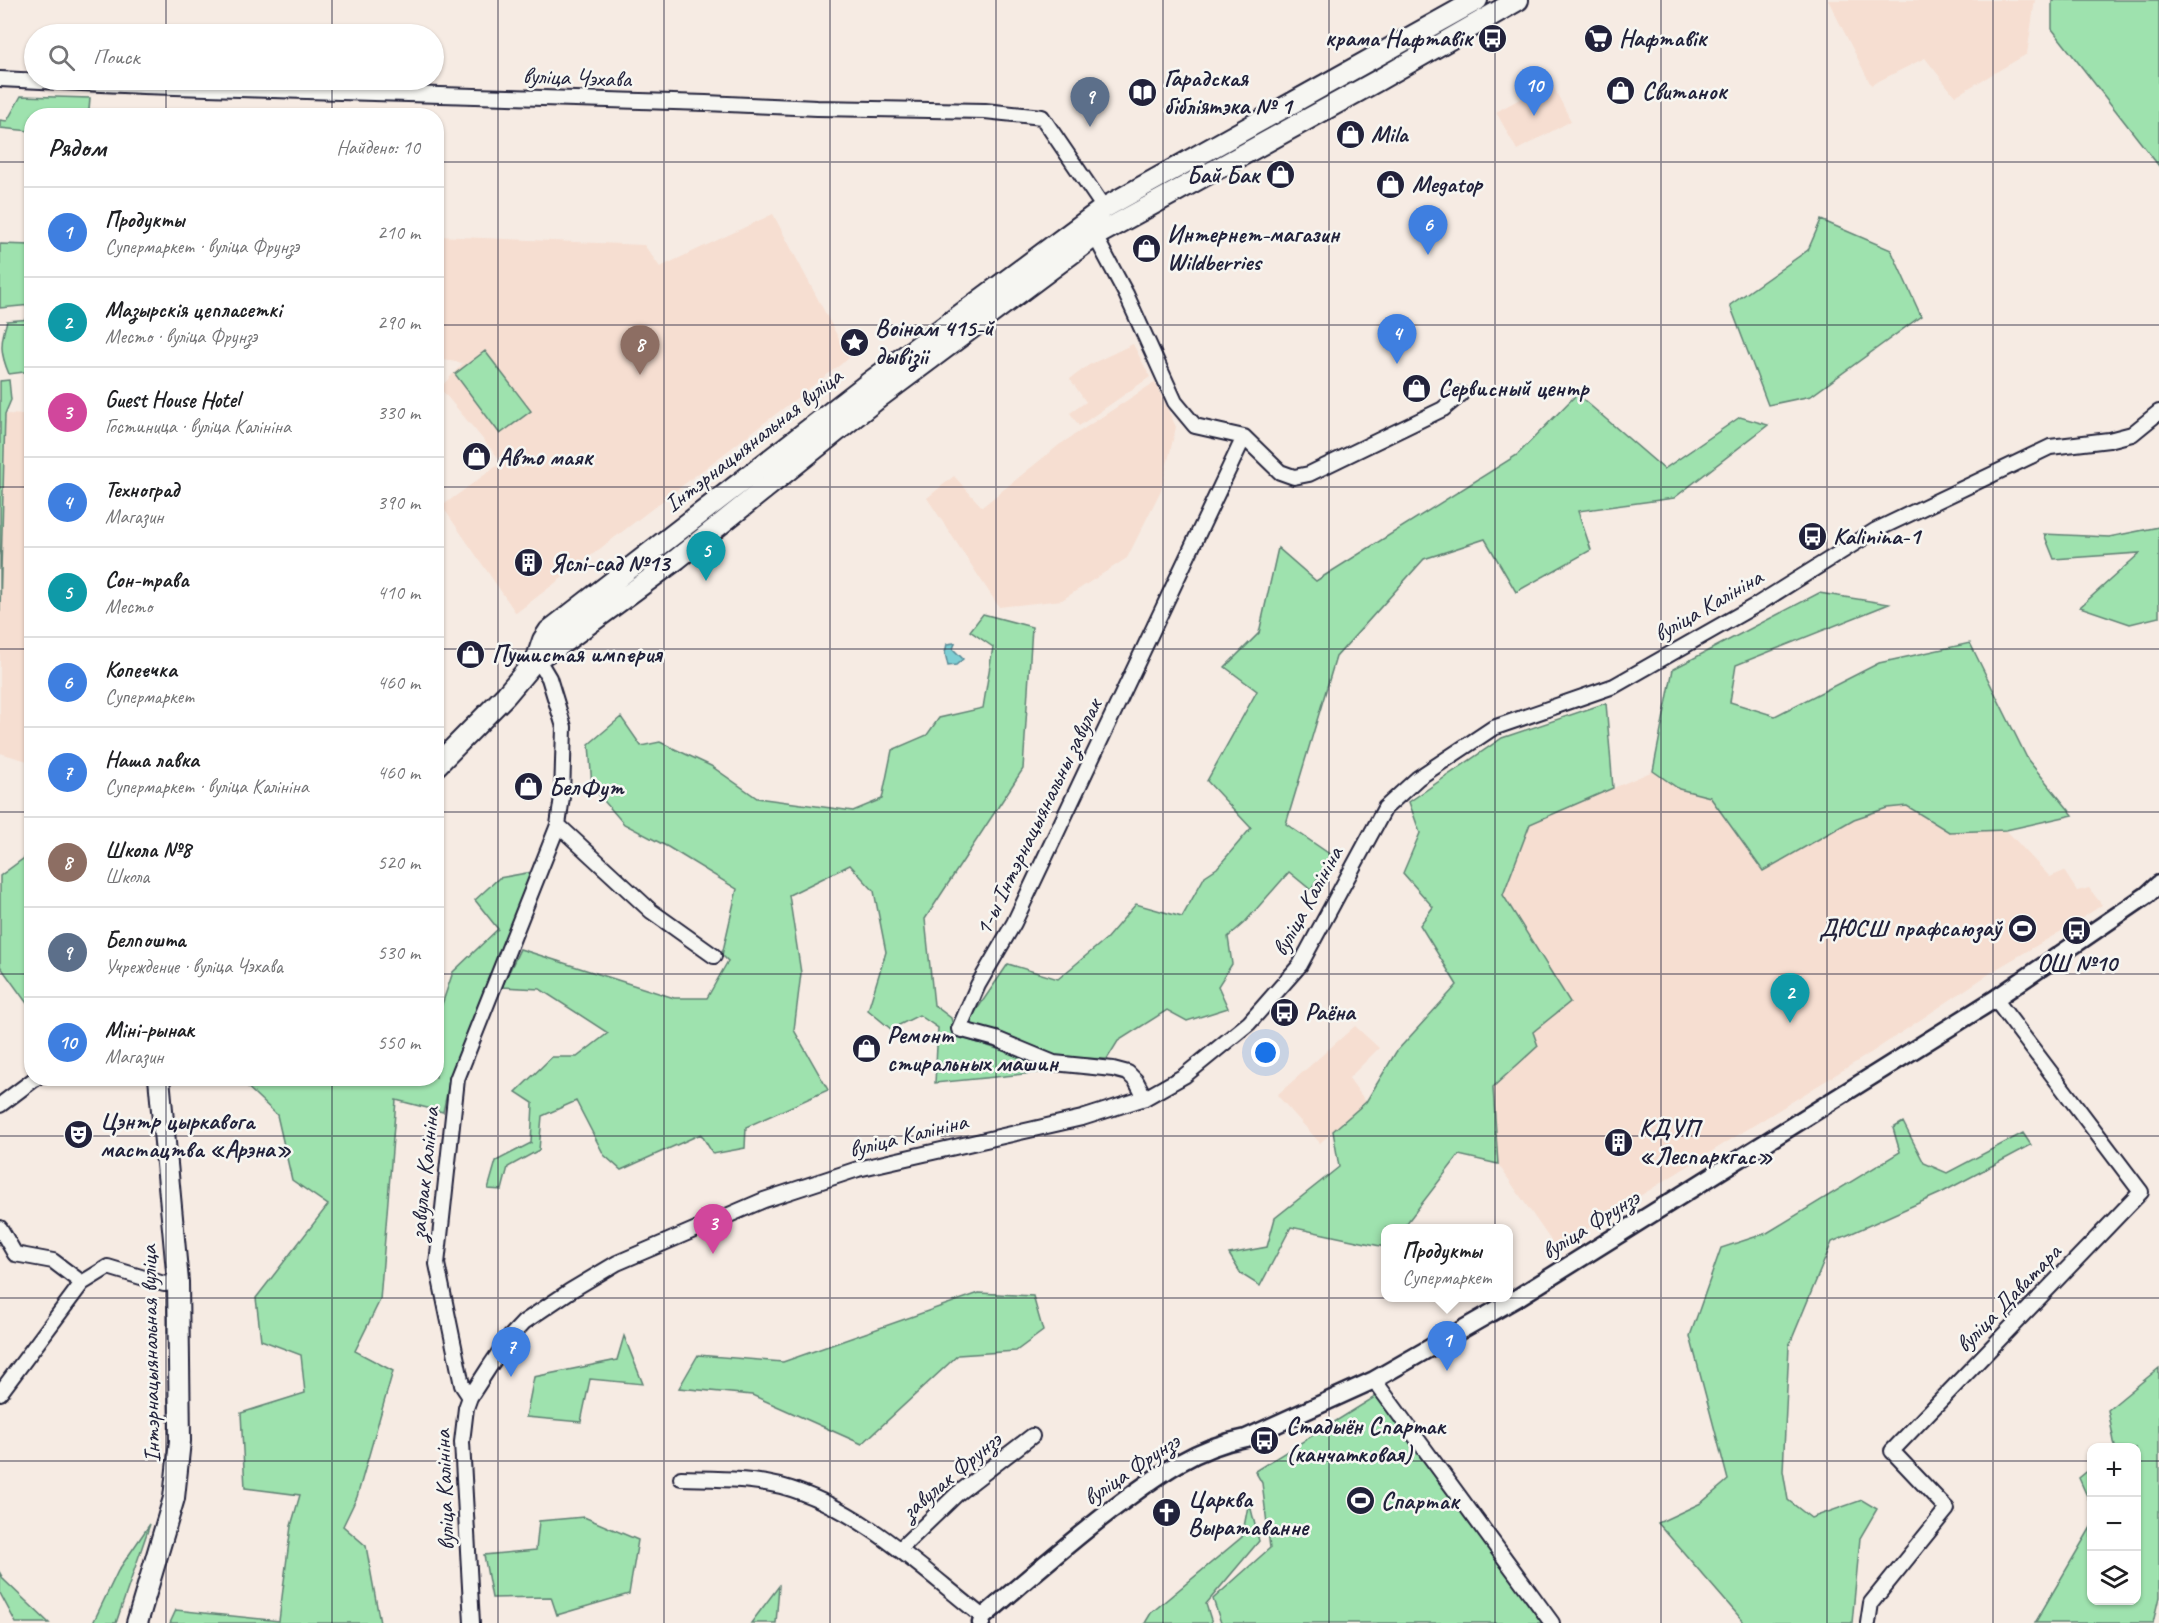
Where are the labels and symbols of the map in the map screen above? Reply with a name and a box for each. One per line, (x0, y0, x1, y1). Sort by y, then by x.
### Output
bus stop icon: крама Нафтавік (1477, 22, 1509, 54)
supermarket icon: Нафтавік (1582, 22, 1614, 54)
place label: крама Нафтавік (1325, 23, 1474, 53)
place label: Нафтавік (1619, 23, 1709, 53)
street label: вуліца Чэхава (522, 60, 633, 94)
place label: Гарадская бібліятэка № 1 (1164, 63, 1295, 121)
pin: 10 (1514, 66, 1553, 116)
shop icon: Свитанок (1605, 75, 1637, 107)
library icon: Гарадская бібліятэка № 1 (1127, 76, 1159, 108)
place label: Свитанок (1642, 76, 1729, 106)
pin: 9 (1070, 78, 1110, 127)
shop icon: Mila (1334, 118, 1366, 150)
place label: Mila (1371, 119, 1410, 149)
shop icon: Бай Бак (1264, 159, 1296, 191)
place label: Бай Бак (1187, 160, 1261, 190)
shop icon: Megatop (1375, 168, 1407, 200)
place label: Megatop (1412, 169, 1484, 199)
pin: 6 (1408, 206, 1448, 255)
place label: Интернет-магазин Wildberries (1167, 219, 1341, 277)
shop icon: Интернет-магазин Wildberries (1130, 232, 1162, 264)
place label: Воінам 415-й дывізіі (875, 313, 995, 372)
pin: 4 (1378, 314, 1416, 364)
pin: 8 (620, 326, 660, 375)
place icon: Воінам 415-й дывізіі (838, 326, 870, 358)
street label: Інтэрнацыянальная вуліца (658, 360, 849, 519)
shop icon: Сервисный центр (1401, 372, 1433, 404)
place label: Сервисный центр (1438, 373, 1590, 403)
shop icon: Авто маяк (461, 441, 493, 473)
place label: Авто маяк (498, 442, 594, 472)
bus stop icon: Kalinina-1 (1796, 520, 1828, 552)
place label: Kalinina-1 (1833, 521, 1923, 551)
pin: 5 (686, 532, 726, 581)
building icon: Яслі-сад №13 (513, 547, 545, 579)
place label: Яслі-сад №13 (550, 548, 671, 578)
street label: вуліца Калініна (1648, 561, 1769, 648)
shop icon: Пушистая империя (455, 638, 487, 670)
place label: Пушистая империя (492, 639, 663, 669)
street label: 1-ы Інтэрнацыянальны завулак (968, 692, 1110, 941)
shop icon: БелФут (512, 771, 544, 803)
place label: БелФут (549, 772, 625, 802)
street label: вуліца Калініна (1265, 839, 1350, 961)
sports icon: ДЮСШ прафсаюзаў (2006, 912, 2038, 944)
place label: ДЮСШ прафсаюзаў (1819, 913, 2003, 944)
bus stop icon: ОШ №10 (2061, 914, 2093, 946)
place label: ОШ №10 (2037, 948, 2119, 978)
pin: 2 (1770, 974, 1810, 1023)
bus stop icon: Раёна (1268, 996, 1300, 1028)
place label: Раёна (1305, 997, 1357, 1027)
place label: Ремонт стиральных машин (887, 1020, 1060, 1078)
shop icon: Ремонт стиральных машин (850, 1033, 882, 1065)
your location (1251, 1038, 1280, 1067)
street label: завулак Калініна (402, 1104, 447, 1244)
street label: вуліца Калініна (846, 1105, 972, 1164)
place label: Цэнтр цыркавога мастацтва «Арэна» (100, 1106, 291, 1164)
place label: КДУП «Леспаркгас» (1639, 1113, 1773, 1171)
theatre icon: Цэнтр цыркавога мастацтва «Арэна» (63, 1119, 95, 1151)
building icon: КДУП «Леспаркгас» (1602, 1126, 1634, 1158)
street label: вуліца Фрунзэ (1535, 1181, 1646, 1267)
pin: 3 (694, 1204, 732, 1254)
street label: вуліца Даватара (1949, 1236, 2068, 1359)
street label: Інтэрнацыянальная вуліца (133, 1243, 167, 1463)
pin: 1 (1428, 1322, 1466, 1371)
pin: 7 (492, 1328, 530, 1377)
place label: Стадыён Спартак (канчатковая) (1286, 1411, 1448, 1469)
street label: завулак Фрунзэ (893, 1424, 1009, 1528)
bus stop icon: Стадыён Спартак (канчатковая) (1249, 1424, 1281, 1456)
street label: вуліца Фрунзэ (1077, 1425, 1187, 1513)
street label: вуліца Калініна (427, 1428, 461, 1551)
place label: Царква Выратаванне (1188, 1484, 1310, 1542)
sports icon: Спартак (1344, 1485, 1376, 1517)
place label: Спартак (1381, 1486, 1461, 1516)
church icon: Царква Выратаванне (1151, 1497, 1183, 1529)

